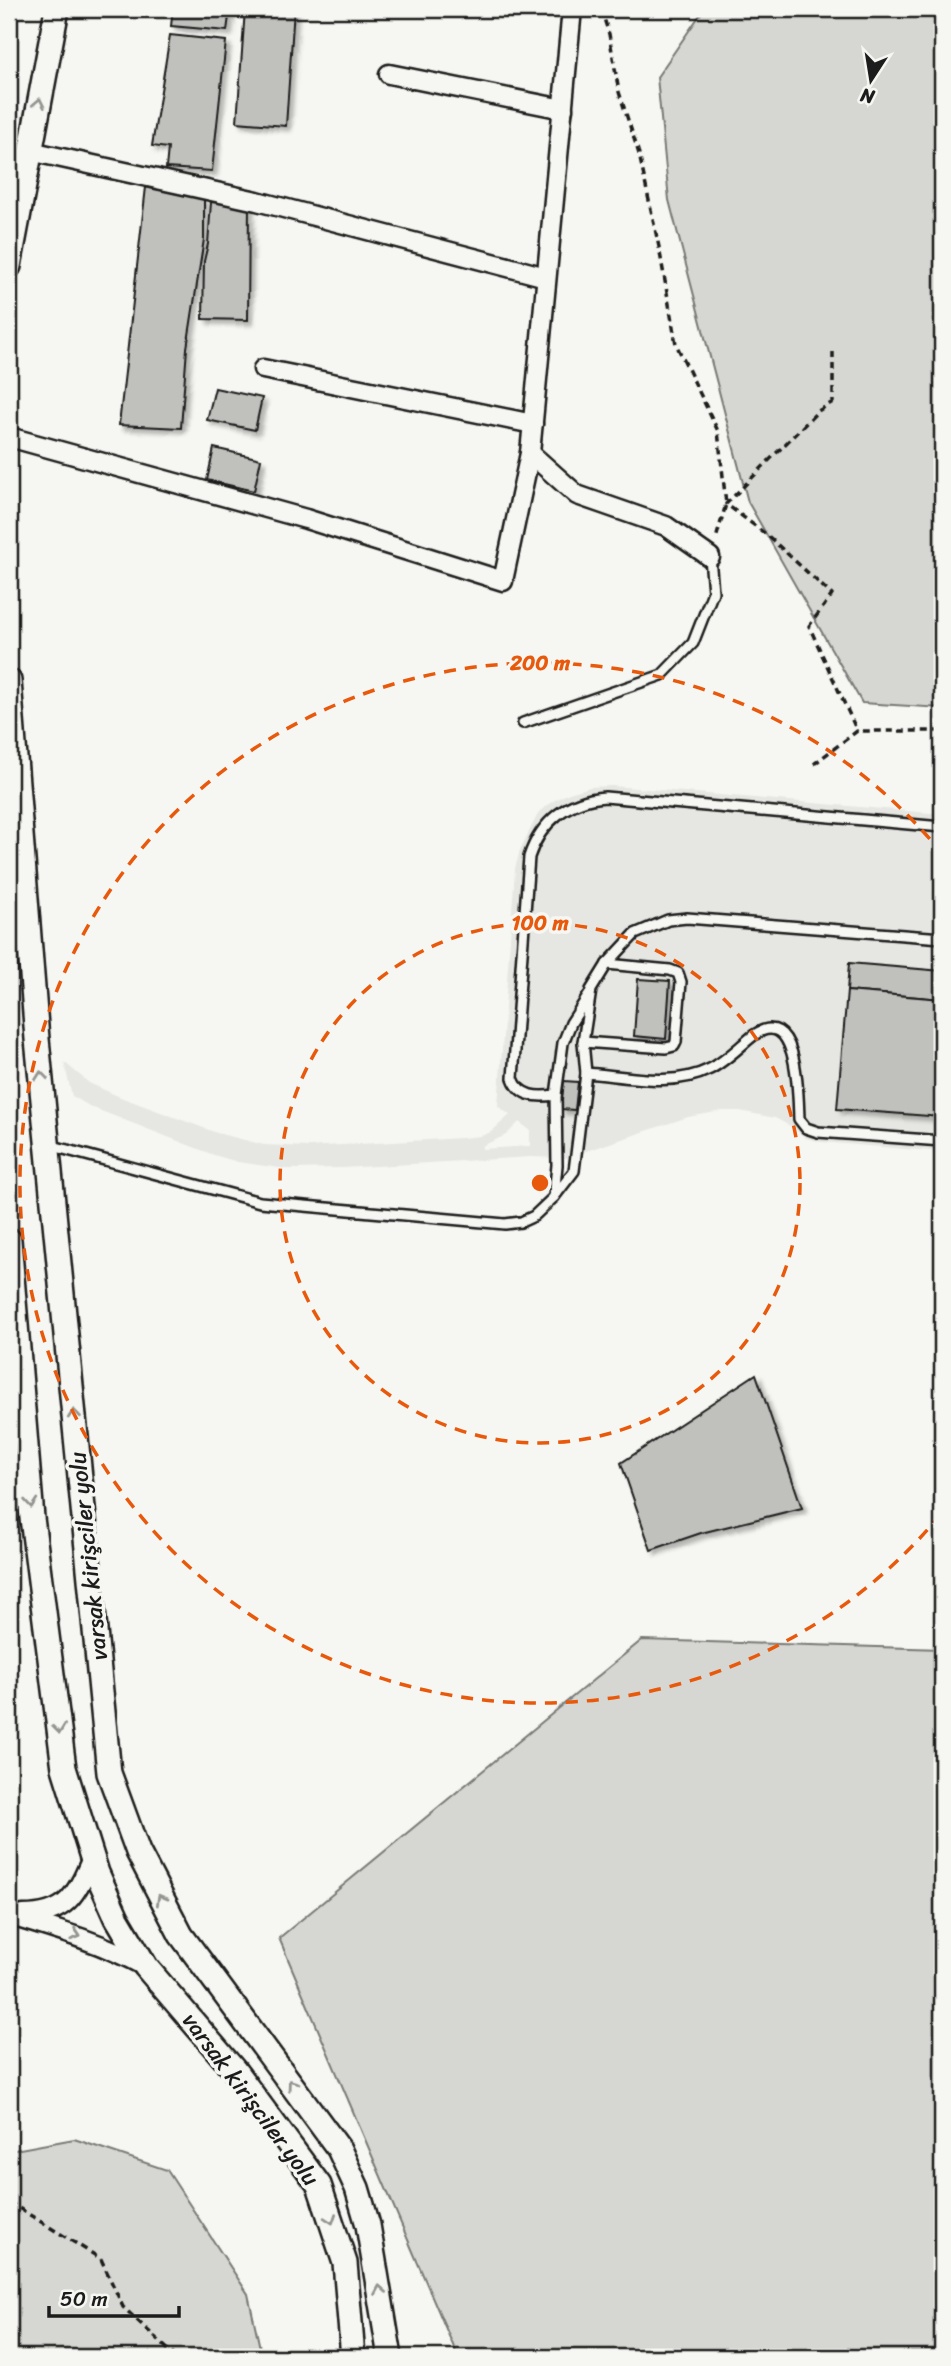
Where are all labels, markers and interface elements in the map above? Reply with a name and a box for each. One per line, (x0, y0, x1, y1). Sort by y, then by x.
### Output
north arrow (836, 46, 906, 116)
text: N (857, 78, 878, 114)
one-way arrow (31, 97, 46, 109)
text: 200 m (509, 644, 571, 682)
text: 100 m (511, 904, 569, 942)
one-way arrow (34, 1071, 49, 1082)
centre of rings (528, 1171, 552, 1195)
one-way arrow (67, 1408, 82, 1419)
street label: varsak kirişciler yolu (57, 1449, 120, 1662)
one-way arrow (23, 1498, 38, 1509)
one-way arrow (51, 1723, 66, 1735)
one-way arrow (156, 1893, 169, 1906)
one-way arrow (70, 1927, 82, 1942)
street label: varsak kirişciler yolu (171, 2003, 330, 2196)
one-way arrow (288, 2080, 300, 2092)
one-way arrow (323, 2213, 337, 2225)
scale bar (49, 2275, 178, 2319)
text: 50 m (60, 2280, 108, 2318)
one-way arrow (373, 2284, 388, 2296)

